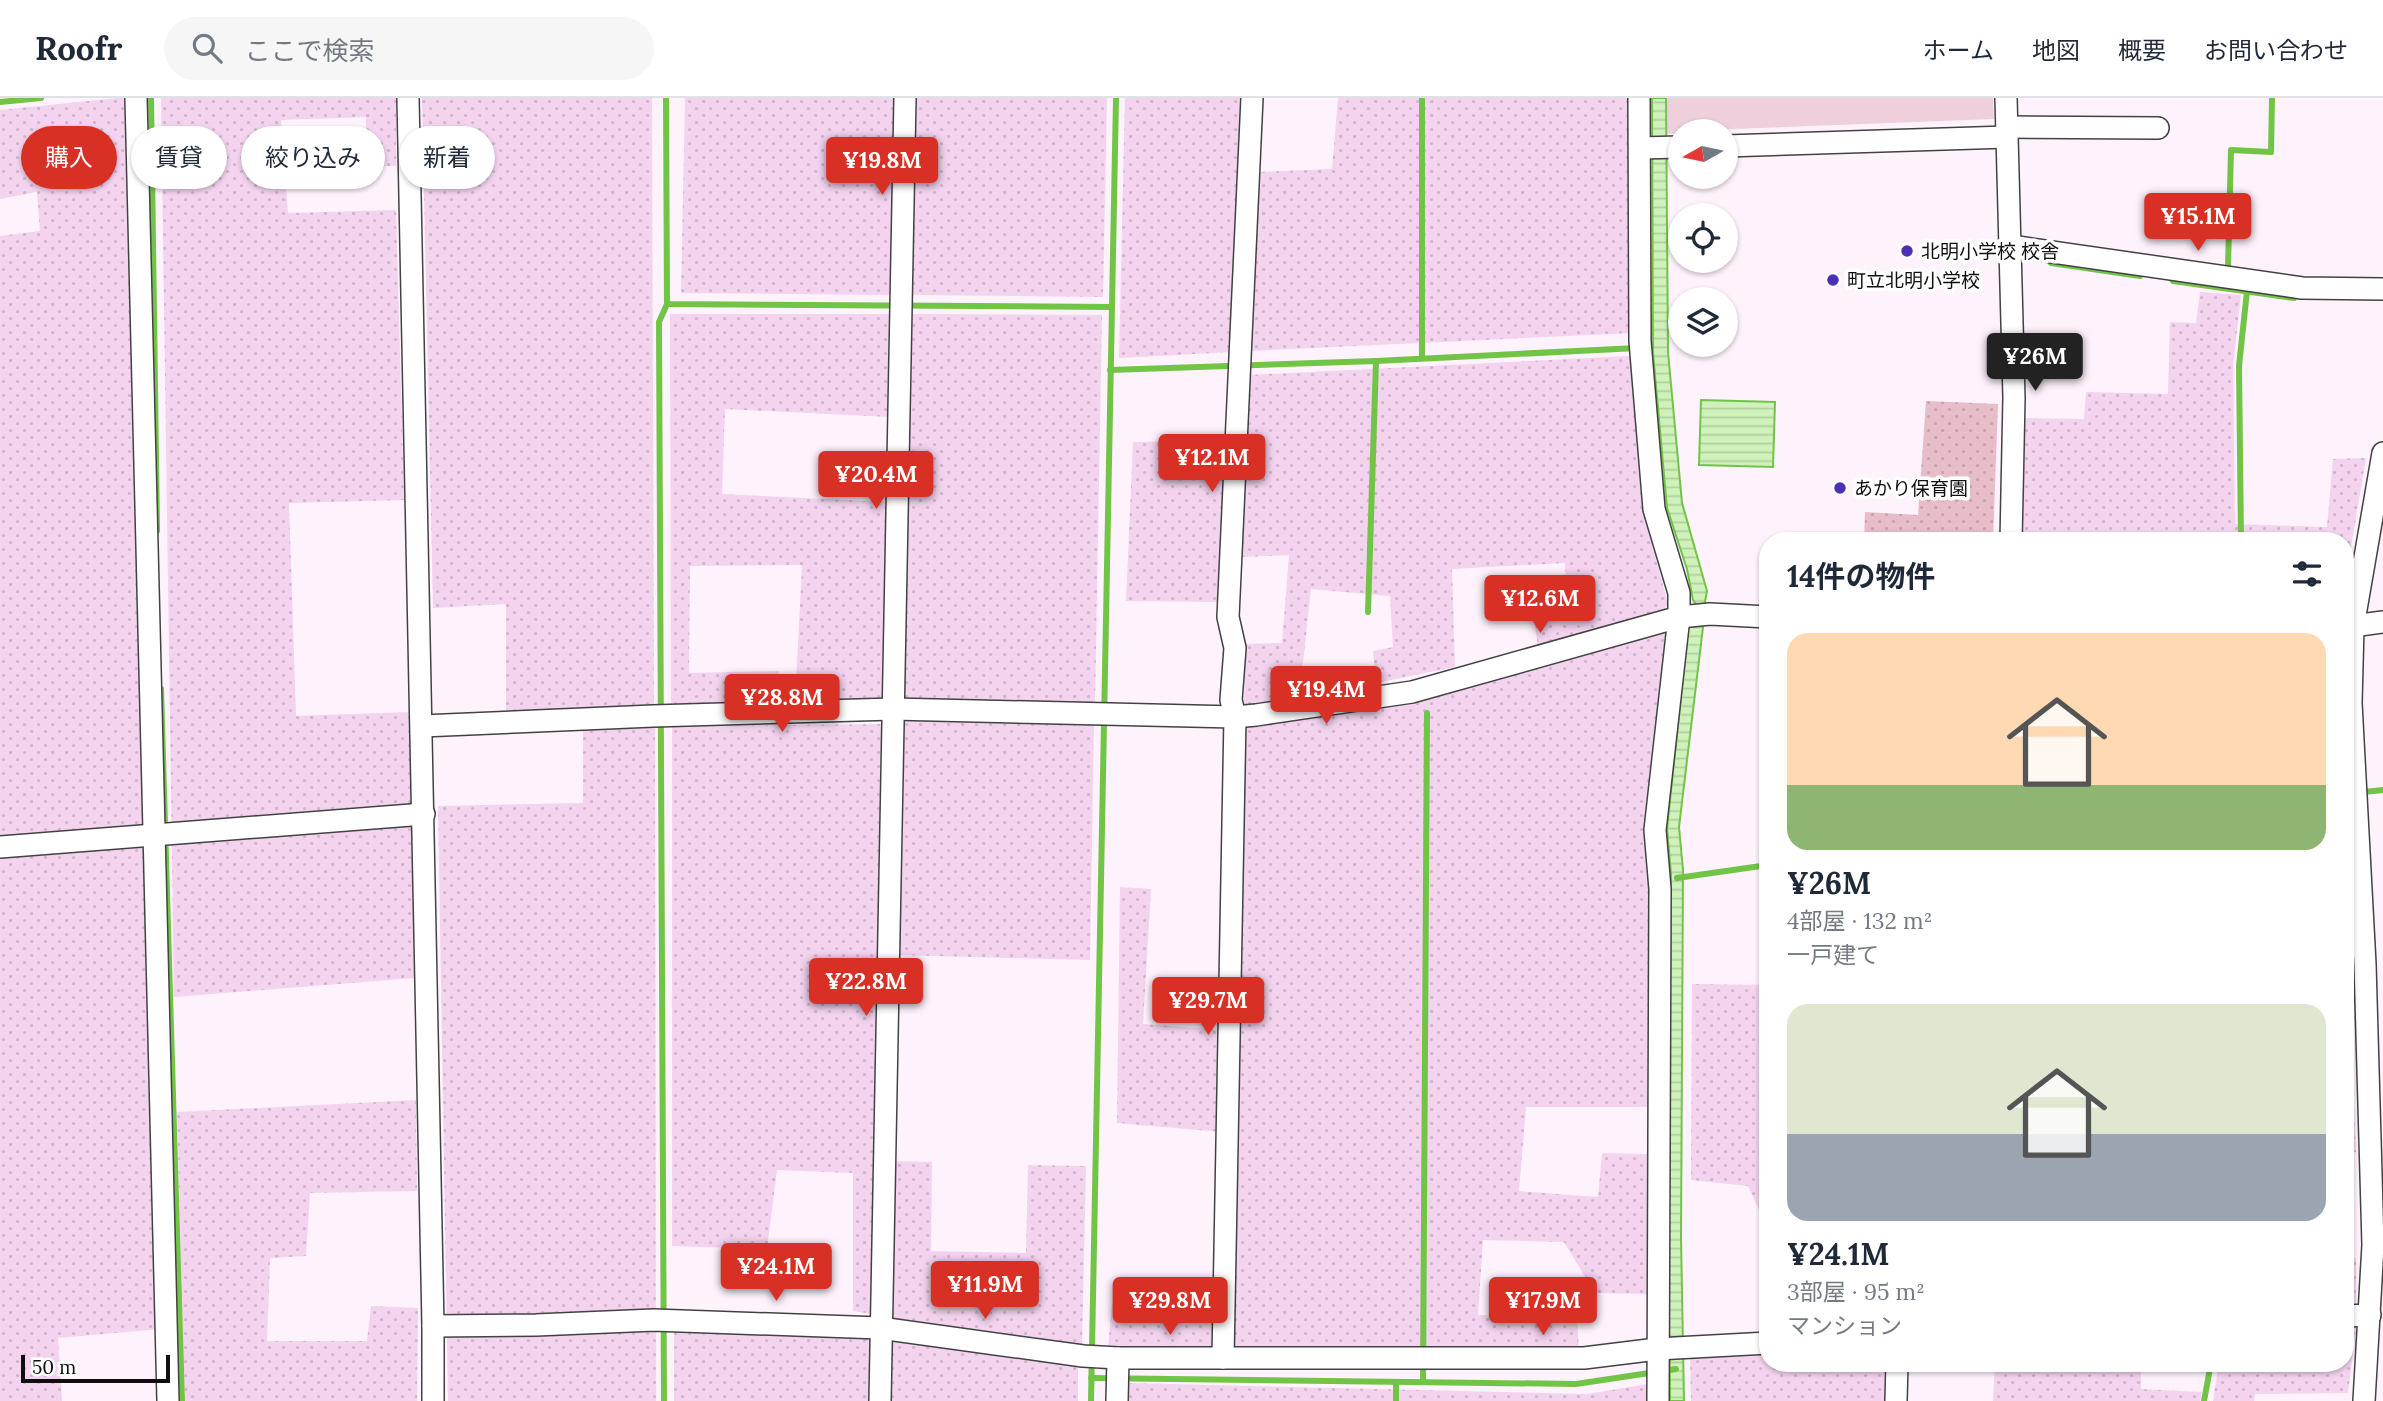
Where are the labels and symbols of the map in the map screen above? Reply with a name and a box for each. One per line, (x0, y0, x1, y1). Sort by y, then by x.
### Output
north arrow (1668, 119, 1738, 189)
pin: ¥19.8M (825, 138, 939, 197)
pin: ¥15.1M (2141, 194, 2255, 253)
place label: 北明小学校 校舎 (1921, 239, 2059, 263)
marker: 北明小学校 校舎 (1899, 243, 1915, 259)
place label: 町立北明小学校 (1847, 268, 1980, 292)
marker: 町立北明小学校 (1825, 272, 1841, 288)
pin: ¥26M (1994, 334, 2076, 393)
pin: ¥12.1M (1155, 434, 1269, 494)
pin: ¥20.4M (819, 452, 933, 511)
place label: あかり保育園 (1854, 476, 1968, 500)
marker: あかり保育園 (1832, 480, 1848, 496)
pin: ¥12.6M (1483, 575, 1597, 635)
pin: ¥19.4M (1269, 666, 1383, 726)
pin: ¥28.8M (725, 674, 839, 734)
pin: ¥22.8M (809, 958, 923, 1018)
pin: ¥29.7M (1151, 978, 1265, 1037)
pin: ¥24.1M (719, 1244, 833, 1303)
pin: ¥11.9M (928, 1262, 1042, 1321)
pin: ¥29.8M (1113, 1278, 1227, 1337)
pin: ¥17.9M (1486, 1278, 1600, 1337)
scale bar (21, 1352, 170, 1384)

